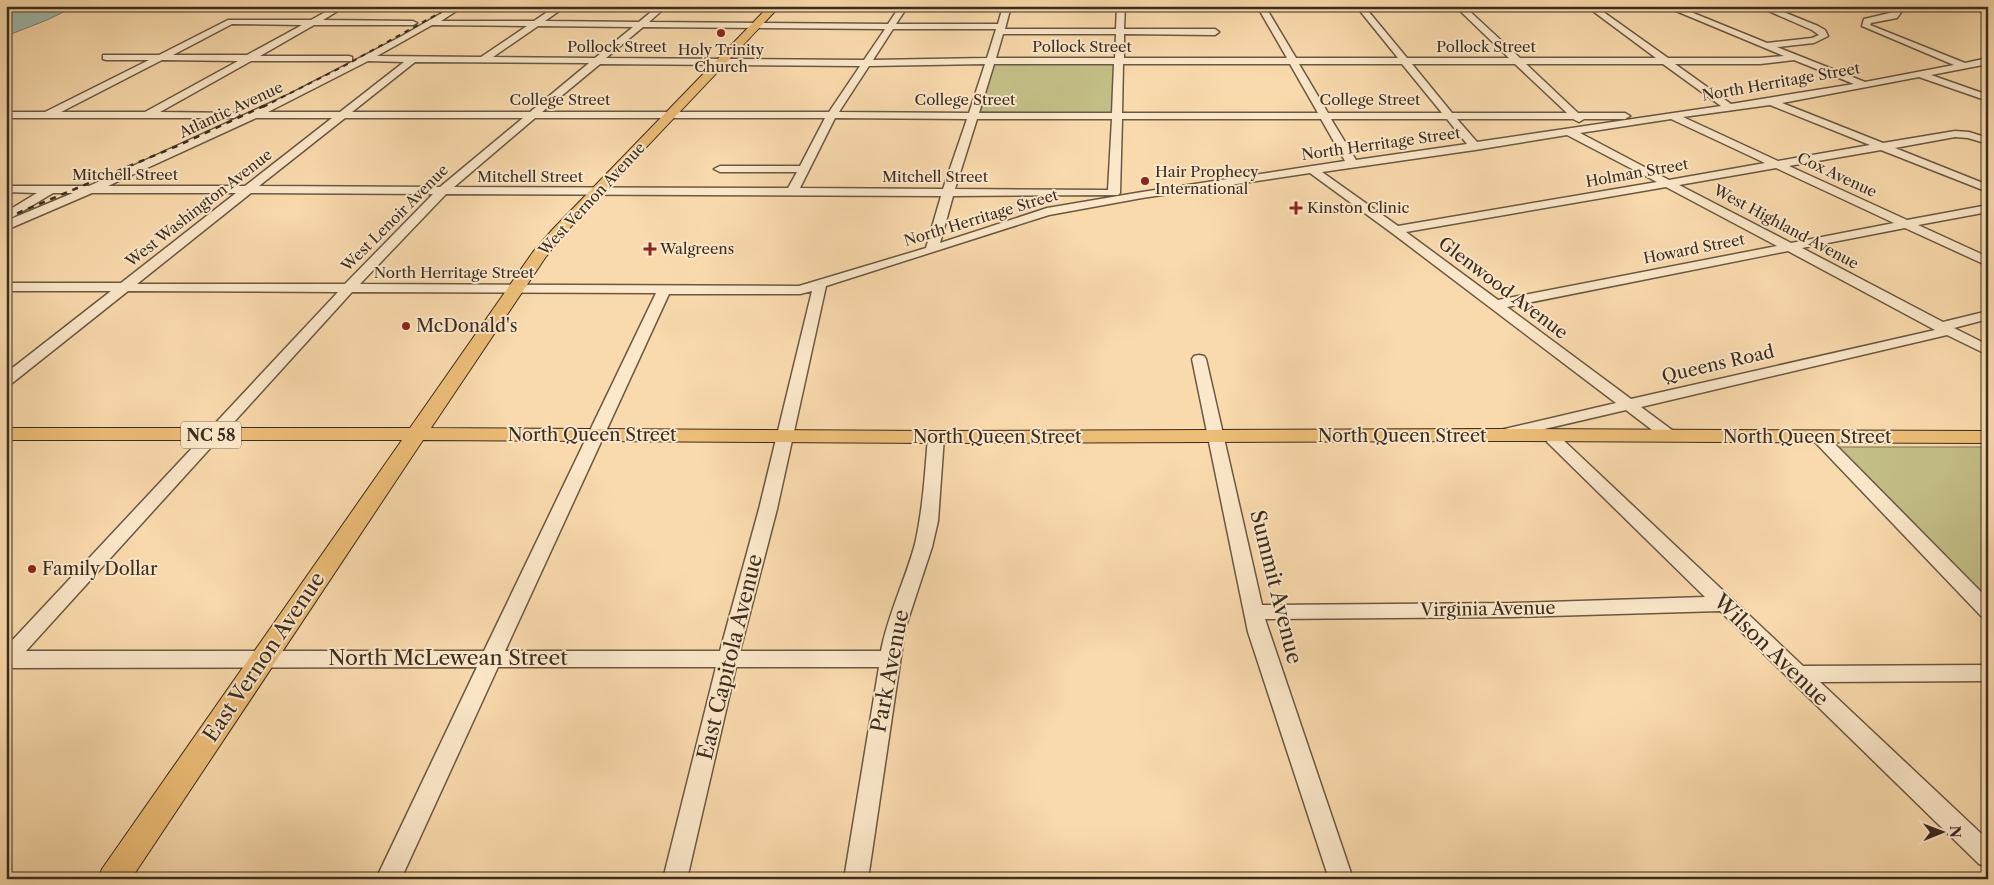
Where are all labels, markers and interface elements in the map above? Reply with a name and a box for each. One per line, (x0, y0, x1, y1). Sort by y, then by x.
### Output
marker: Holy Trinity Church (715, 27, 727, 39)
street label: Pollock Street (567, 37, 667, 56)
street label: Pollock Street (1032, 37, 1132, 56)
street label: Pollock Street (1436, 37, 1536, 56)
place label: Holy Trinity Church (678, 40, 765, 76)
street label: North Herritage Street (1700, 58, 1862, 105)
street label: Atlantic Avenue (175, 77, 286, 142)
street label: College Street (510, 90, 611, 109)
street label: College Street (915, 90, 1016, 109)
street label: College Street (1320, 90, 1421, 109)
street label: North Herritage Street (1300, 123, 1462, 164)
street label: West Vernon Avenue (534, 138, 649, 260)
street label: West Washington Avenue (121, 145, 276, 271)
street label: Cox Avenue (1794, 148, 1880, 201)
street label: Holman Street (1584, 154, 1690, 191)
street label: West Lenoir Avenue (337, 160, 452, 276)
place label: Hair Prophecy International (1155, 162, 1259, 198)
street label: Mitchell Street (72, 165, 179, 184)
street label: Mitchell Street (477, 167, 584, 186)
street label: Mitchell Street (882, 167, 989, 186)
marker: Hair Prophecy International (1139, 175, 1151, 187)
street label: West Highland Avenue (1710, 180, 1862, 273)
street label: North Herritage Street (901, 185, 1061, 250)
place label: Kinston Clinic (1307, 198, 1409, 217)
marker: Kinston Clinic (1289, 201, 1303, 215)
street label: Howard Street (1642, 229, 1747, 268)
street label: Glenwood Avenue (1434, 232, 1572, 344)
place label: Walgreens (659, 239, 734, 258)
marker: Walgreens (644, 243, 656, 255)
street label: North Herritage Street (374, 263, 535, 282)
place label: McDonald's (416, 315, 518, 337)
marker: McDonald's (400, 320, 412, 332)
street label: Queens Road (1660, 340, 1776, 388)
road number: NC 58 (181, 422, 241, 448)
street label: North Queen Street (508, 424, 677, 446)
street label: North Queen Street (1318, 425, 1487, 447)
street label: North Queen Street (913, 426, 1082, 448)
street label: North Queen Street (1723, 426, 1892, 448)
street label: Summit Avenue (1245, 507, 1308, 666)
street label: East Capitola Avenue (692, 552, 767, 762)
place label: Family Dollar (42, 558, 158, 580)
marker: Family Dollar (26, 563, 38, 575)
street label: East Vernon Avenue (198, 567, 330, 746)
street label: Wilson Avenue (1708, 588, 1834, 711)
street label: Virginia Avenue (1419, 597, 1556, 621)
street label: Park Avenue (865, 607, 914, 734)
street label: North McLewean Street (328, 645, 568, 670)
north arrow (1916, 808, 1966, 858)
text: N (1946, 826, 1964, 838)

